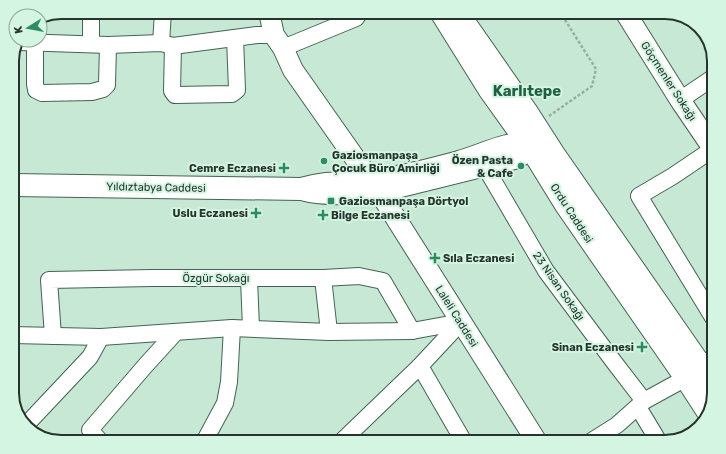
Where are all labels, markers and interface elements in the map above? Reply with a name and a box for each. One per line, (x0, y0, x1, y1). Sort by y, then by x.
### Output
north arrow (8, 8, 48, 48)
text: K (11, 24, 26, 35)
street label: Göçmenler Sokağı (638, 39, 699, 123)
district label: Karlıtepe (493, 82, 561, 100)
place label: Gaziosmanpaşa Çocuk Büro Amirliği (332, 149, 440, 175)
place label: Özen Pasta & Cafe (452, 154, 513, 180)
marker: Gaziosmanpaşa Çocuk Büro Amirliği (319, 156, 329, 166)
marker: Özen Pasta & Cafe (516, 161, 526, 171)
place label: Cemre Eczanesi (189, 162, 276, 175)
marker: Cemre Eczanesi (279, 163, 289, 173)
street label: Yıldıztabya Caddesi (106, 180, 206, 195)
street label: Ordu Caddesi (548, 181, 596, 245)
place label: Gaziosmanpaşa Dörtyol (339, 195, 468, 208)
marker: Gaziosmanpaşa Dörtyol (326, 196, 336, 206)
place label: Uslu Eczanesi (173, 207, 248, 220)
marker: Uslu Eczanesi (251, 208, 261, 218)
place label: Bilge Eczanesi (331, 209, 410, 222)
marker: Bilge Eczanesi (318, 210, 328, 220)
street label: 23 Nisan Sokağı (530, 249, 587, 323)
place label: Sıla Eczanesi (443, 252, 514, 265)
marker: Sıla Eczanesi (430, 253, 440, 263)
street label: Özgür Sokağı (183, 272, 249, 285)
street label: Laleli Caddesi (432, 283, 481, 349)
place label: Sinan Eczanesi (552, 341, 634, 354)
marker: Sinan Eczanesi (637, 342, 647, 352)

